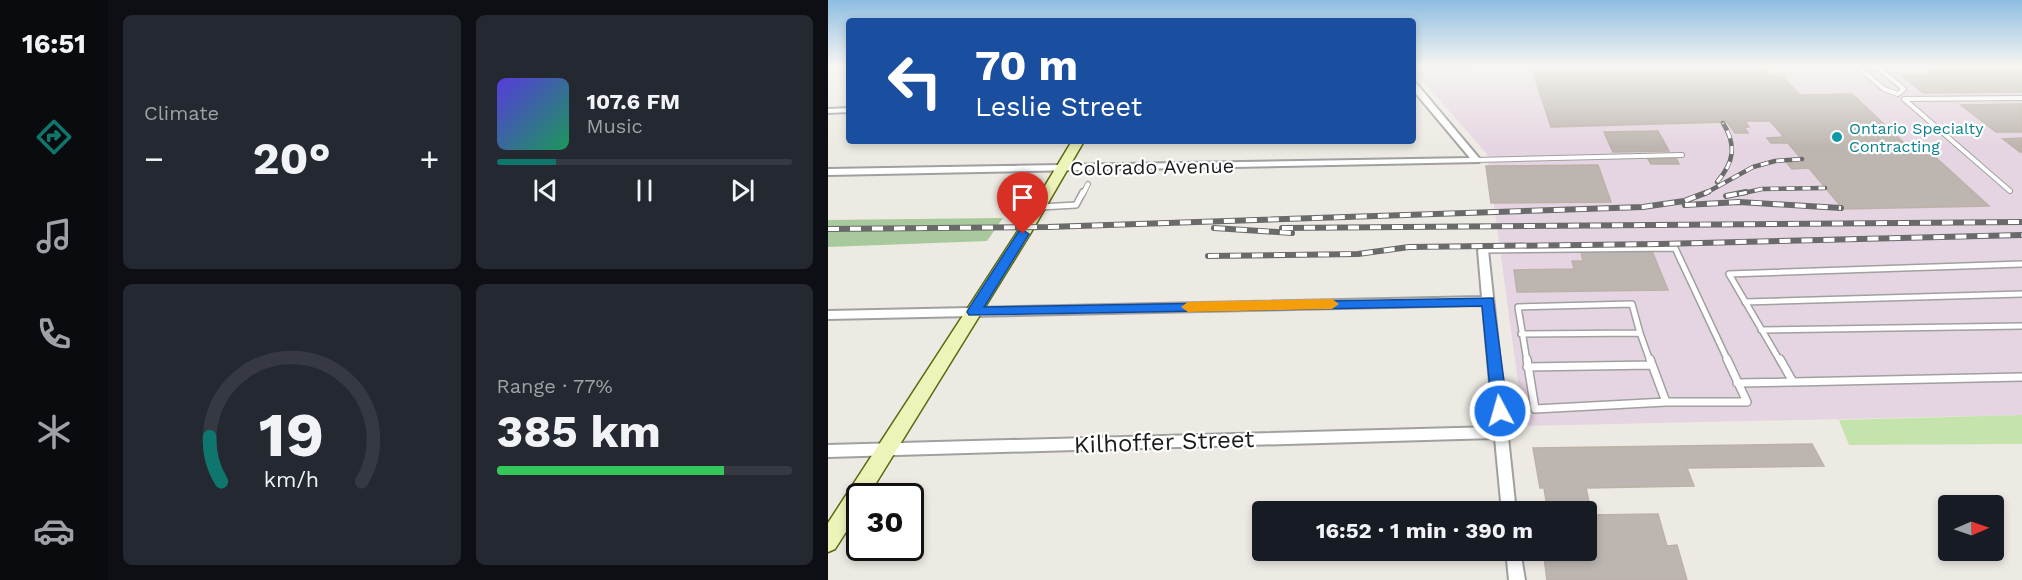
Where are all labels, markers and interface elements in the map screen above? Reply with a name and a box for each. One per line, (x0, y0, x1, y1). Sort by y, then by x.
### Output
text: 16:51 (22, 28, 86, 60)
text: 70 m (975, 41, 1078, 90)
icon: left (876, 42, 954, 120)
text: 107.6 FM (587, 89, 680, 114)
text: Leslie Street (975, 91, 1142, 123)
text: Climate (144, 101, 219, 125)
text: Music (587, 114, 643, 138)
icon: directions (33, 116, 75, 158)
place label: Ontario Specialty Contracting (1849, 119, 1984, 156)
marker: Ontario Specialty Contracting (1830, 130, 1844, 144)
text: 20° (253, 132, 331, 185)
text: − (144, 139, 164, 178)
text: + (420, 139, 439, 178)
street label: Colorado Avenue (1070, 154, 1234, 180)
pin (997, 172, 1048, 234)
icon: previous (529, 174, 562, 207)
icon: pause (628, 174, 661, 207)
icon: next (726, 174, 759, 207)
icon: arrive (1006, 181, 1039, 214)
icon: music (33, 215, 75, 257)
icon: phone (33, 313, 75, 355)
text: Range · 77% (497, 374, 613, 398)
position arrow (1468, 379, 1532, 443)
text: 19 (259, 398, 324, 471)
text: 385 km (497, 405, 661, 458)
icon: climate (33, 411, 75, 453)
street label: Kilhoffer Street (1073, 425, 1255, 459)
text: km/h (264, 467, 319, 492)
speed limit sign: 30 (846, 483, 924, 561)
north arrow (1938, 495, 2004, 561)
map controls (1938, 495, 2004, 561)
icon: car (33, 510, 75, 552)
text: 16:52 · 1 min · 390 m (1316, 518, 1533, 543)

